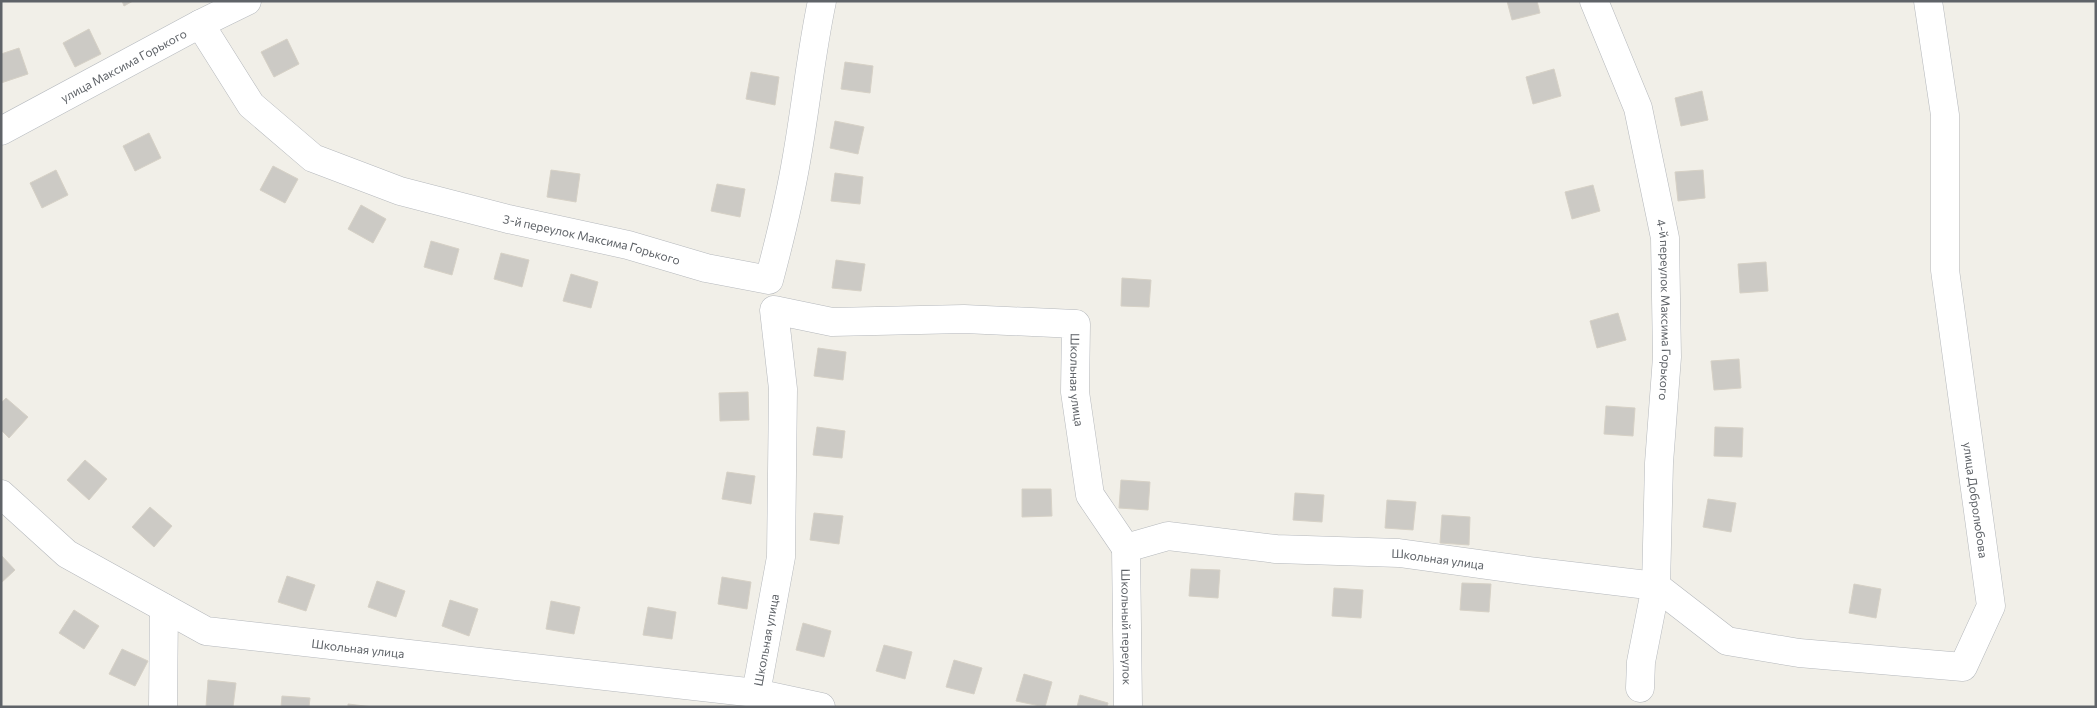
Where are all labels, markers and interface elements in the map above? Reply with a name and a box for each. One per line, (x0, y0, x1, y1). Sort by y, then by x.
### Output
street label: улица Максима Горького (58, 26, 189, 105)
street label: 3-й переулок Максима Горького (502, 211, 682, 267)
street label: 4-й переулок Максима Горького (1654, 217, 1674, 401)
street label: Школьная улица (1068, 333, 1087, 427)
street label: улица Добролюбова (1961, 441, 1991, 559)
street label: Школьная улица (1391, 546, 1485, 572)
street label: Школьный переулок (1119, 569, 1135, 686)
street label: Школьная улица (750, 593, 781, 687)
street label: Школьная улица (311, 636, 405, 660)

